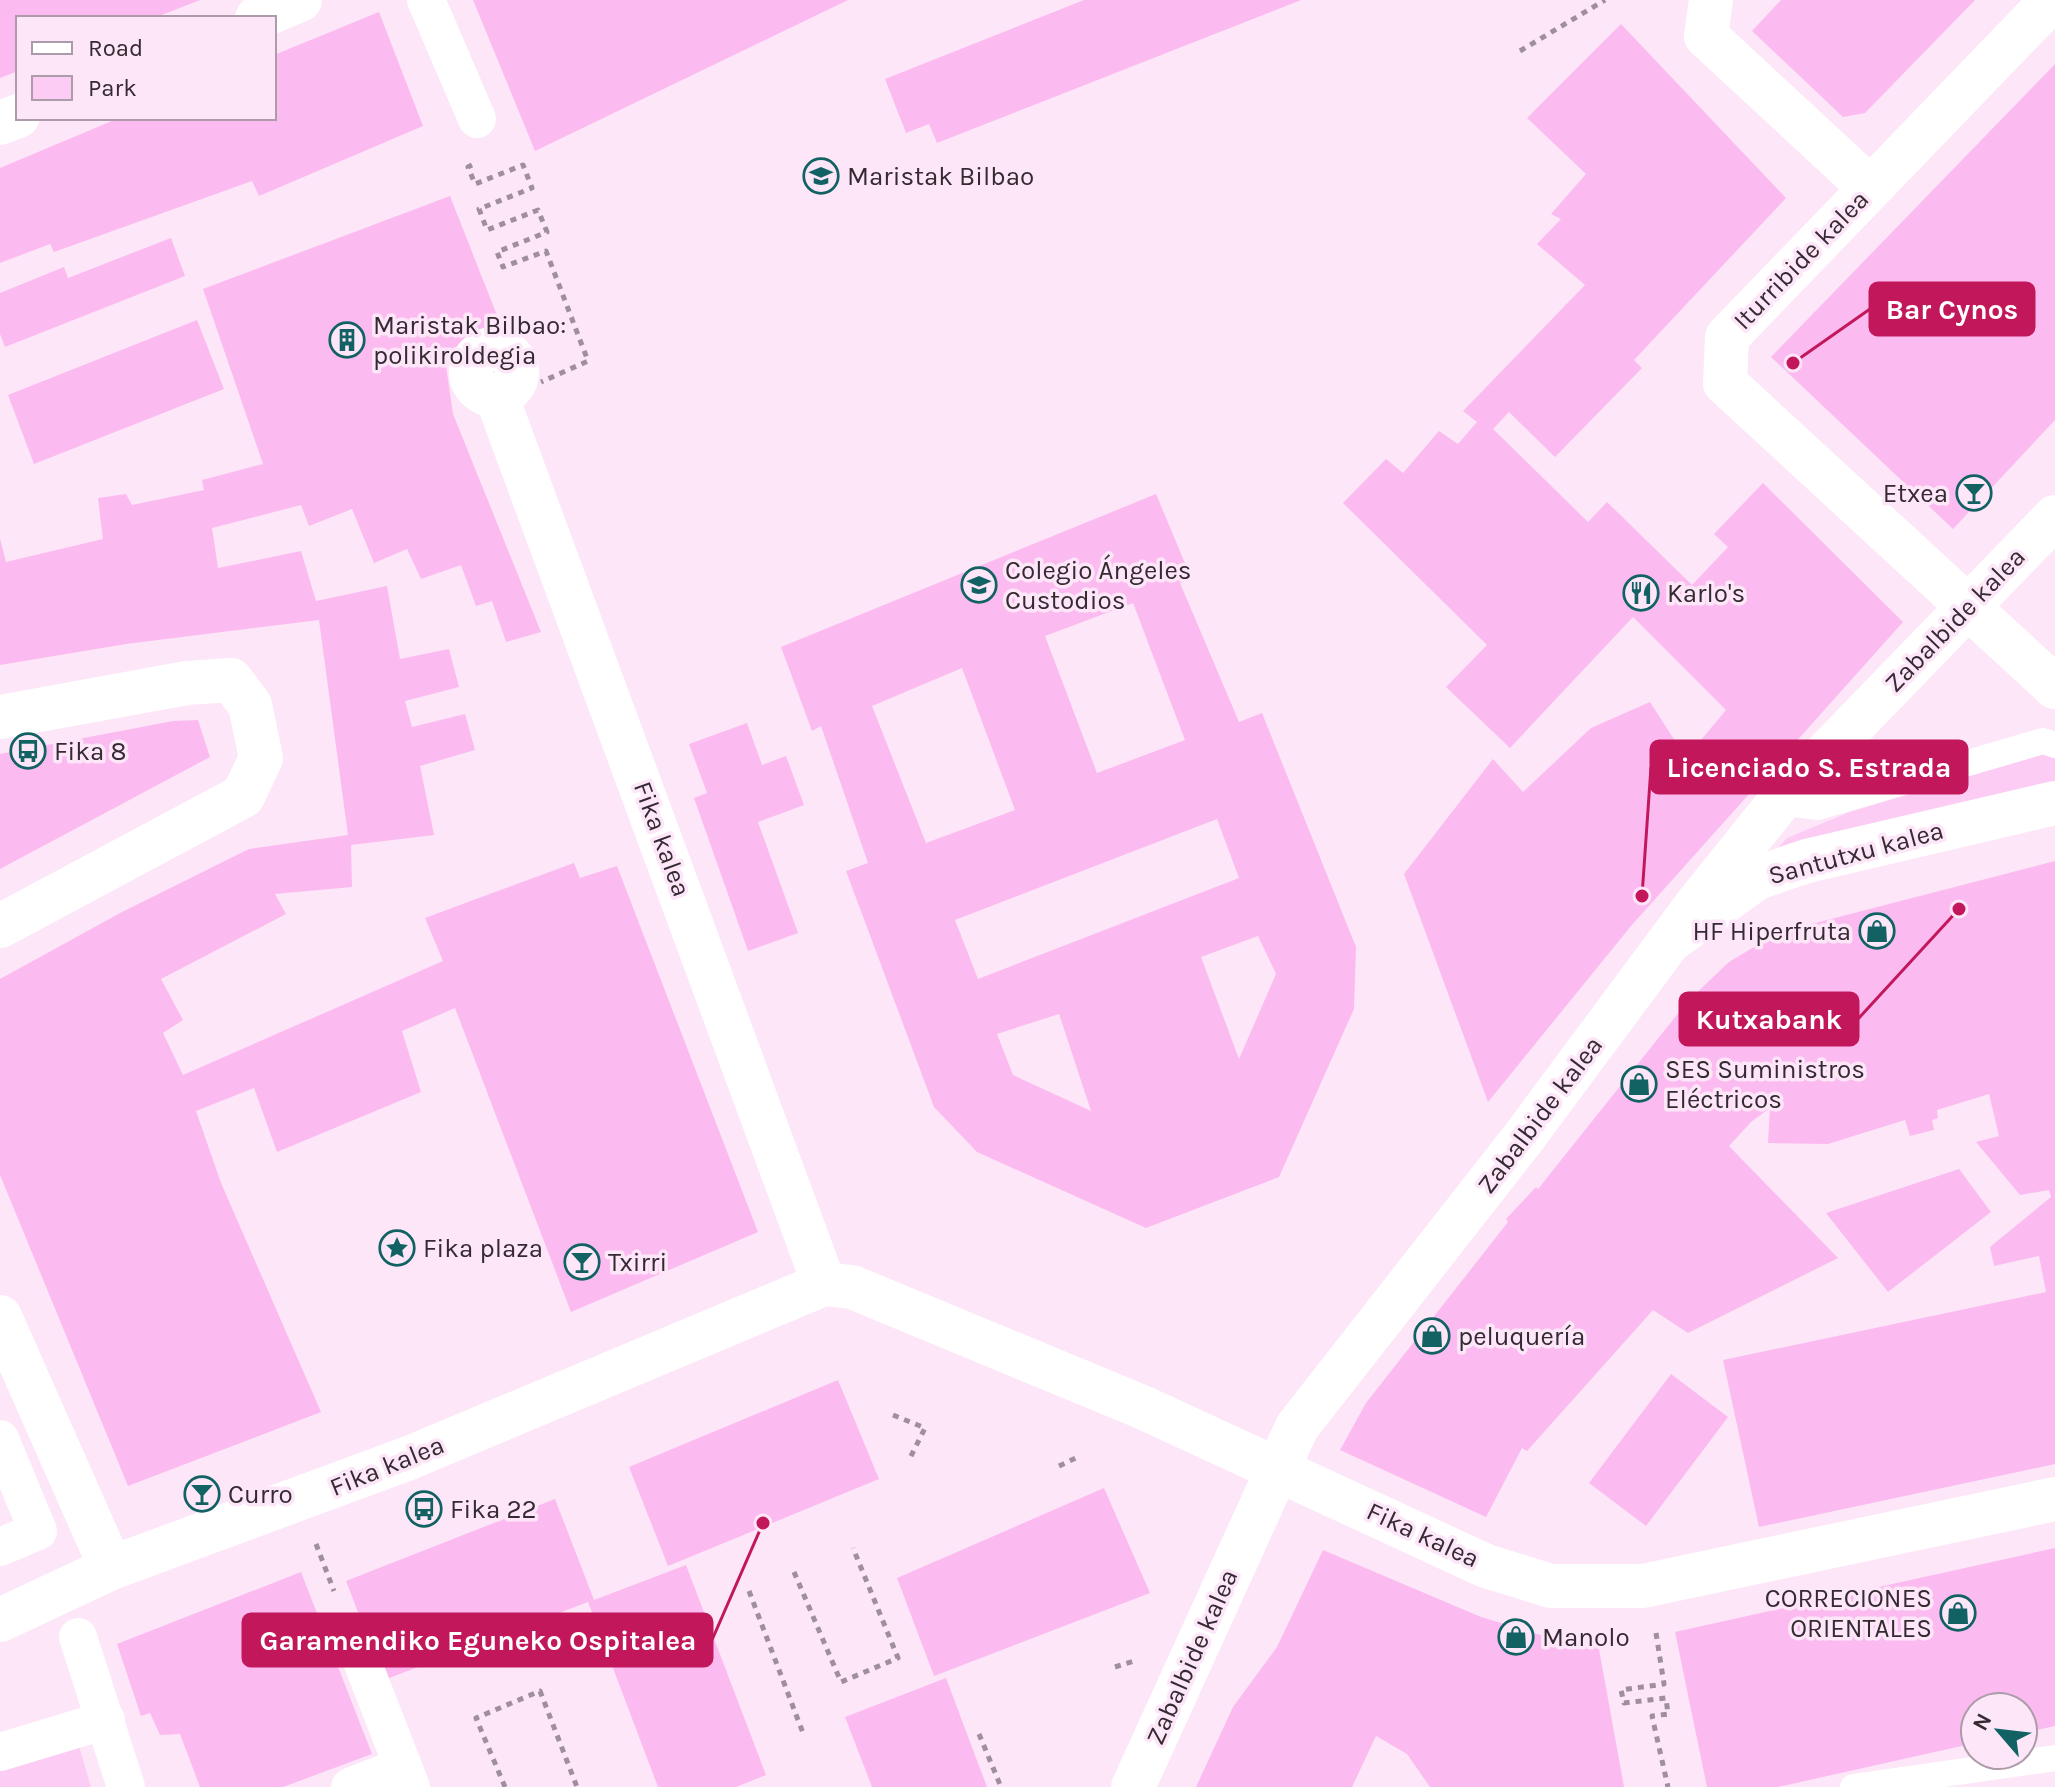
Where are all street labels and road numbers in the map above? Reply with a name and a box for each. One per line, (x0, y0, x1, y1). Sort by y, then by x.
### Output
street label: Iturribide kalea (1727, 184, 1875, 336)
street label: Zabalbide kalea (1878, 541, 2032, 699)
street label: Fika kalea (627, 777, 697, 901)
street label: Santutxu kalea (1765, 815, 1947, 891)
street label: Zabalbide kalea (1471, 1030, 1609, 1200)
street label: Fika kalea (325, 1429, 449, 1503)
street label: Fika kalea (1362, 1496, 1484, 1574)
street label: Zabalbide kalea (1139, 1565, 1245, 1749)

